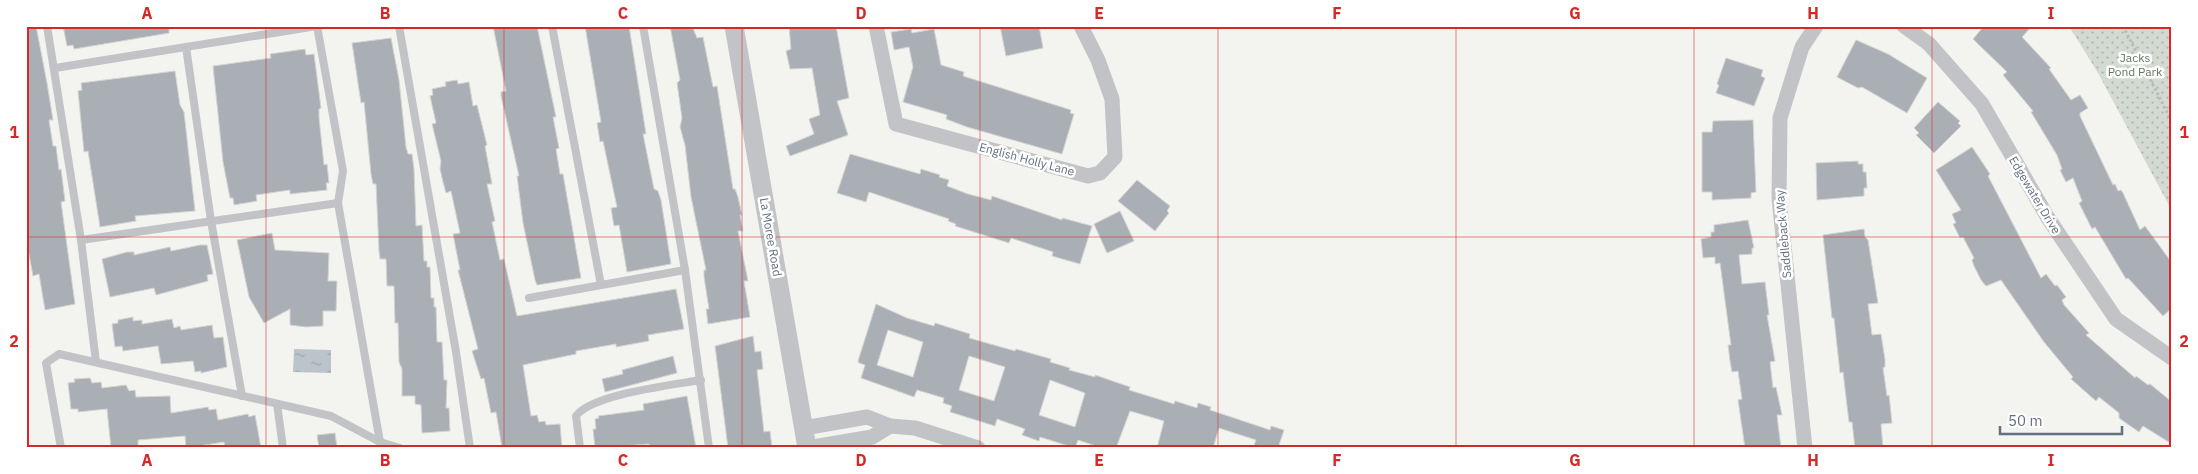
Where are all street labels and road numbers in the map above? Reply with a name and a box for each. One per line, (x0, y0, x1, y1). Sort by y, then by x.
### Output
street label: English Holly Lane (978, 139, 1077, 179)
street label: Edgewater Drive (2006, 153, 2064, 237)
street label: Saddleback Way (1772, 189, 1794, 279)
street label: La Moree Road (757, 196, 785, 278)

